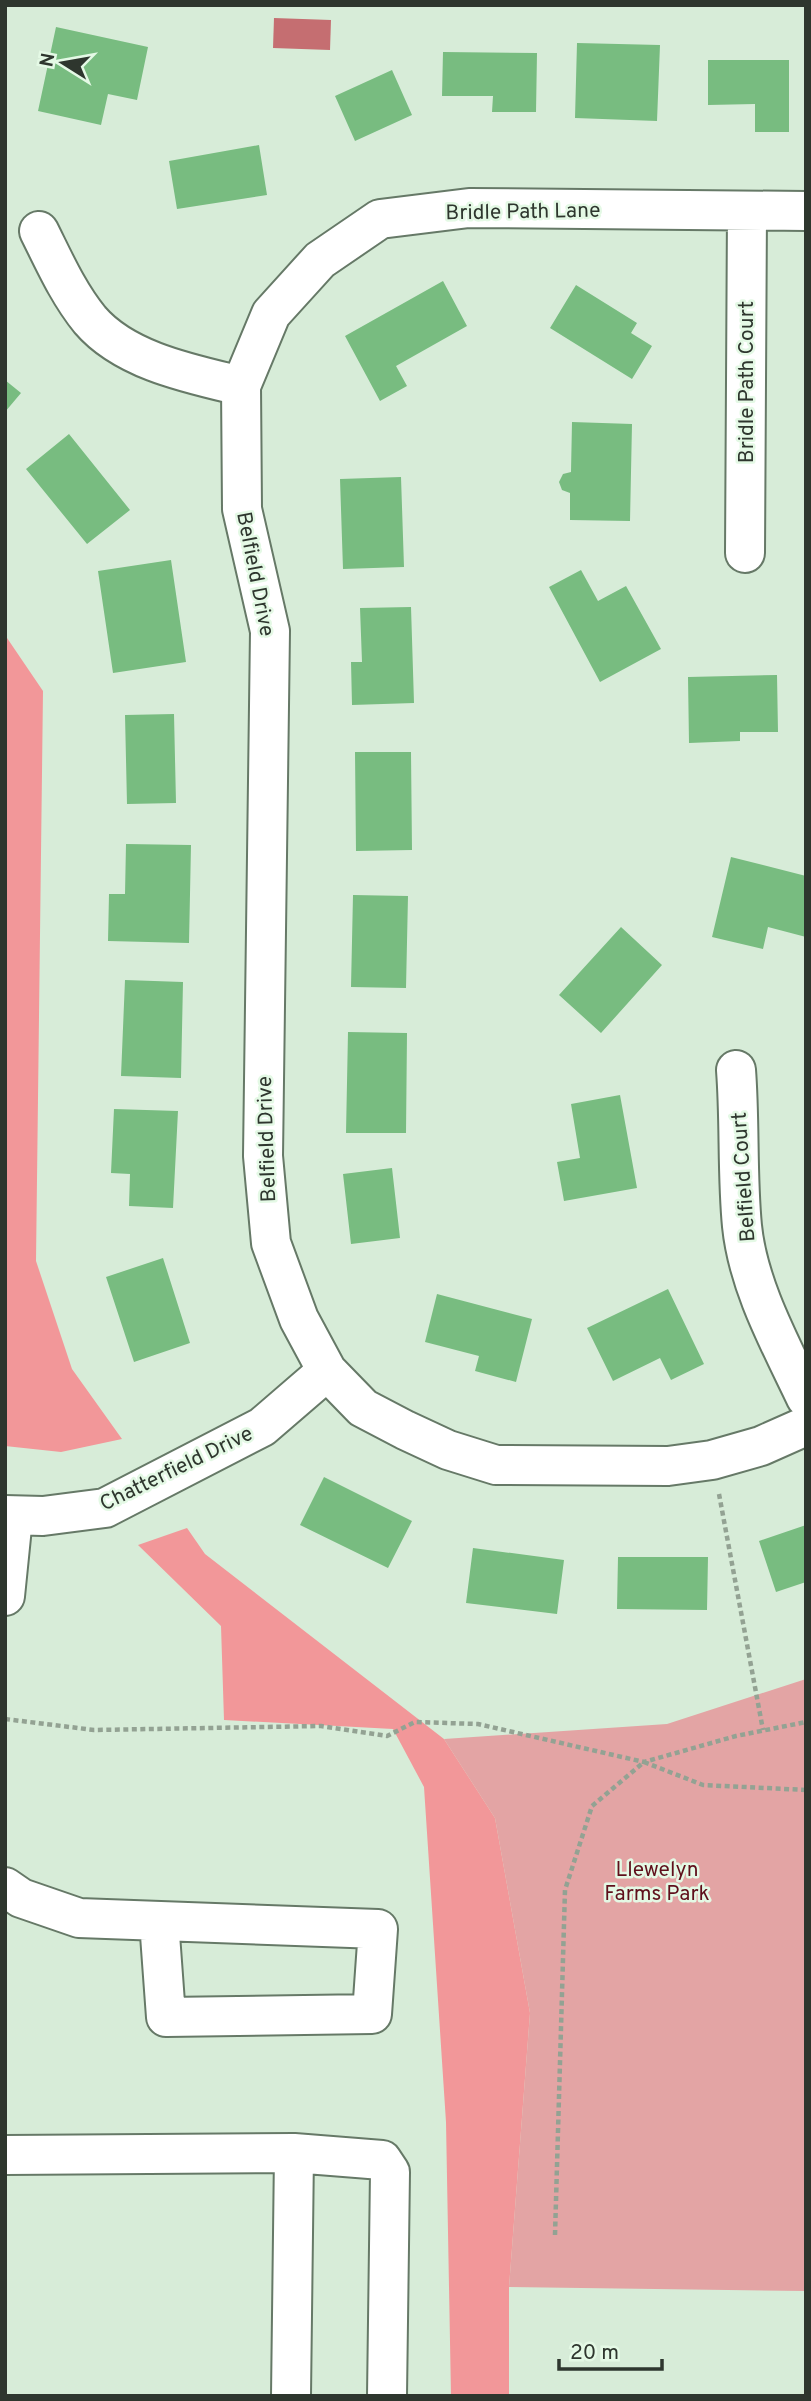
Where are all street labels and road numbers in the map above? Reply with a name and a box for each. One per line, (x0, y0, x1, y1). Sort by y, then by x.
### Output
street label: Bridle Path Lane (445, 198, 601, 227)
street label: Bridle Path Court (734, 301, 761, 463)
street label: Belfield Drive (229, 510, 280, 639)
street label: Belfield Drive (252, 1075, 283, 1203)
street label: Belfield Court (726, 1111, 763, 1243)
street label: Chatterfield Drive (96, 1421, 258, 1518)

